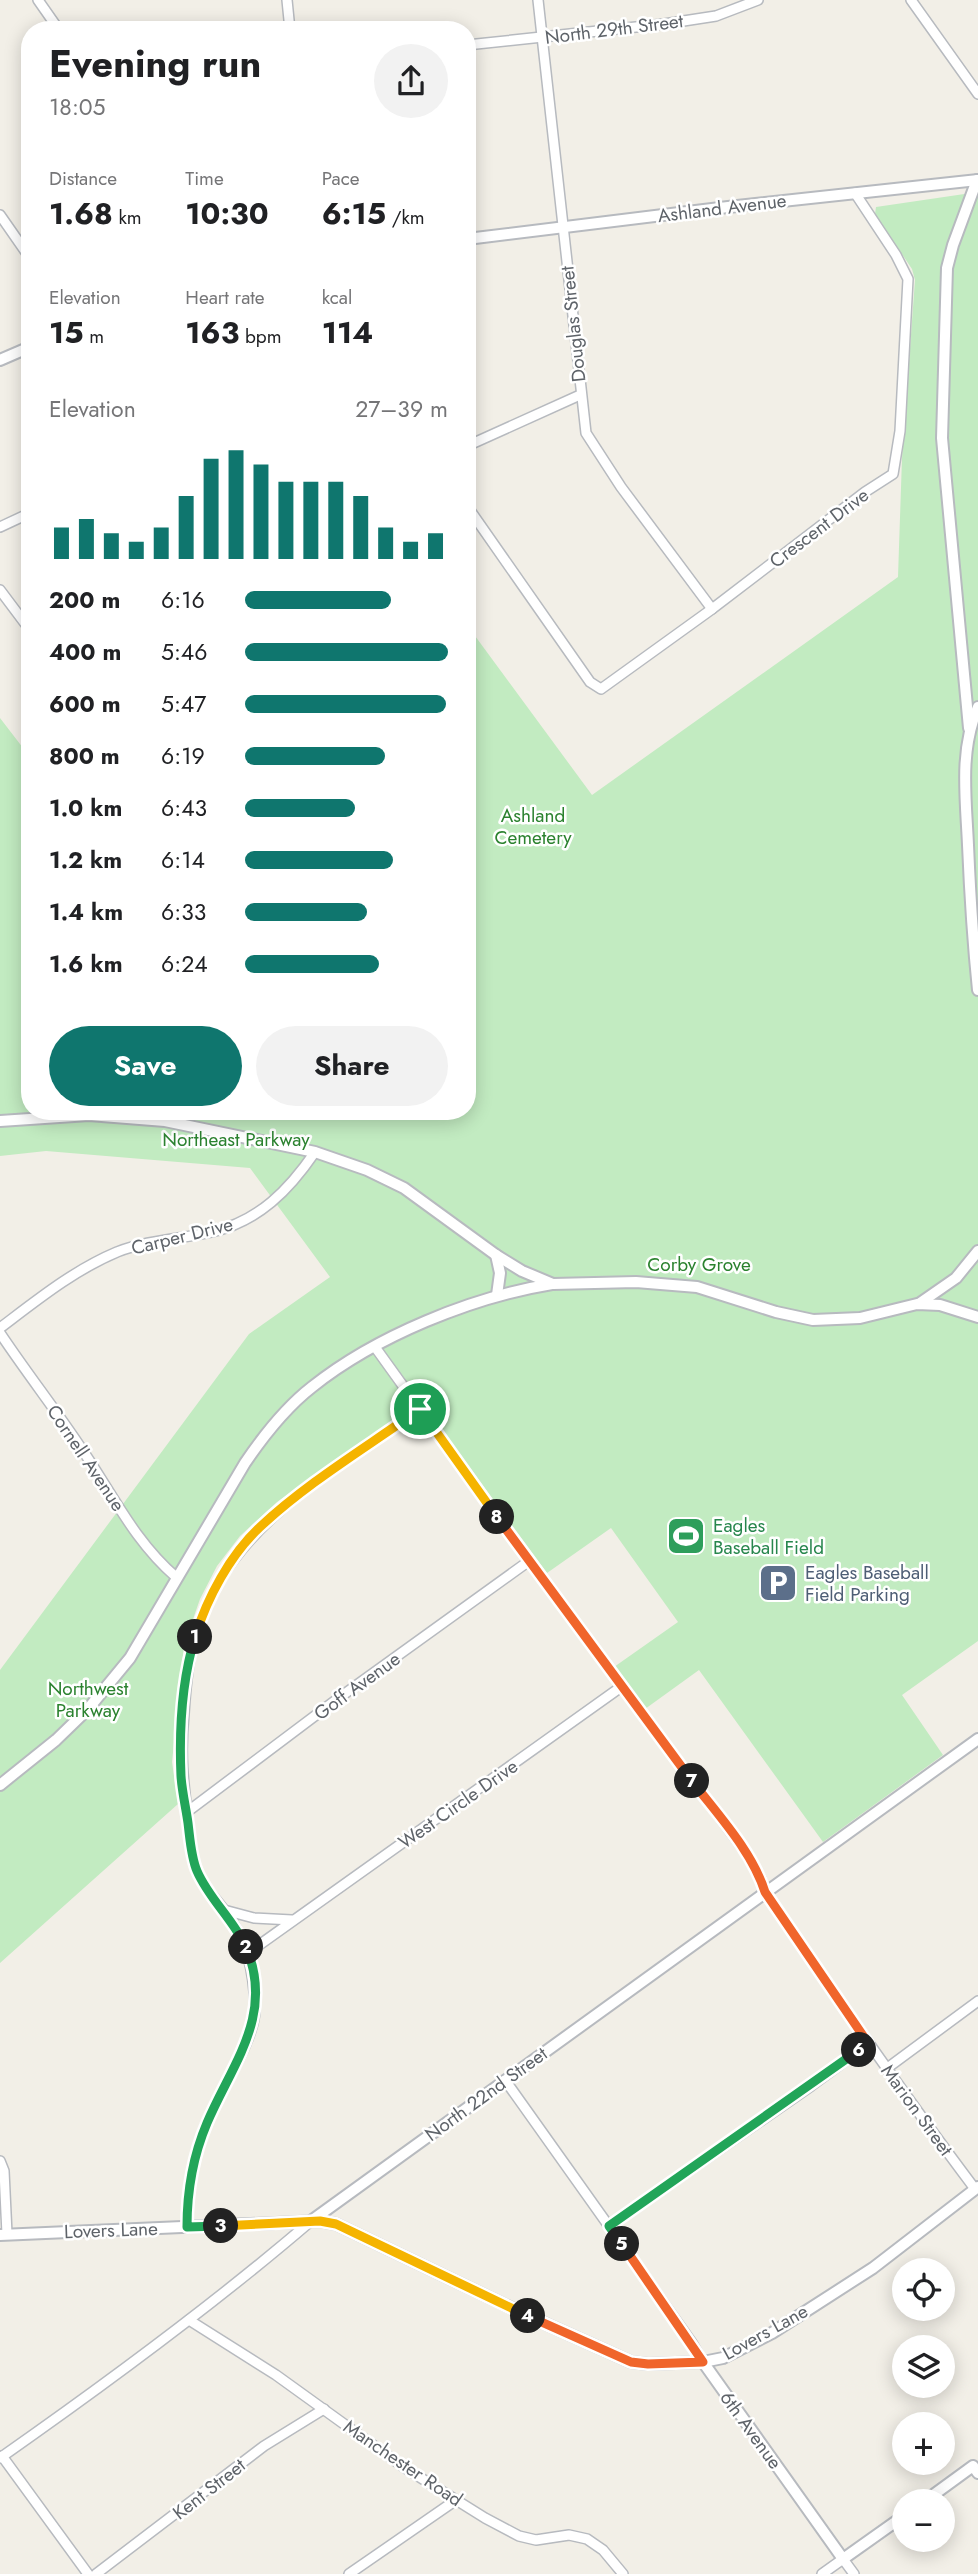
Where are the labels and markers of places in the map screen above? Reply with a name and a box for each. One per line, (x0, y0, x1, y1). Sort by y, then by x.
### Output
pin (390, 1379, 450, 1439)
pin: 8 (480, 1500, 514, 1534)
place label: Eagles Baseball Field (713, 1512, 824, 1561)
sports icon: Eagles Baseball Field (665, 1515, 707, 1557)
place label: Eagles Baseball Field Parking (805, 1559, 929, 1608)
parking icon: Eagles Baseball Field Parking (757, 1562, 799, 1604)
pin: 1 (178, 1620, 212, 1654)
pin: 7 (674, 1764, 710, 1798)
pin: 2 (229, 1930, 264, 1965)
pin: 6 (842, 2032, 876, 2068)
pin: 3 (204, 2208, 238, 2244)
pin: 5 (604, 2226, 640, 2262)
pin: 4 (510, 2298, 546, 2334)

